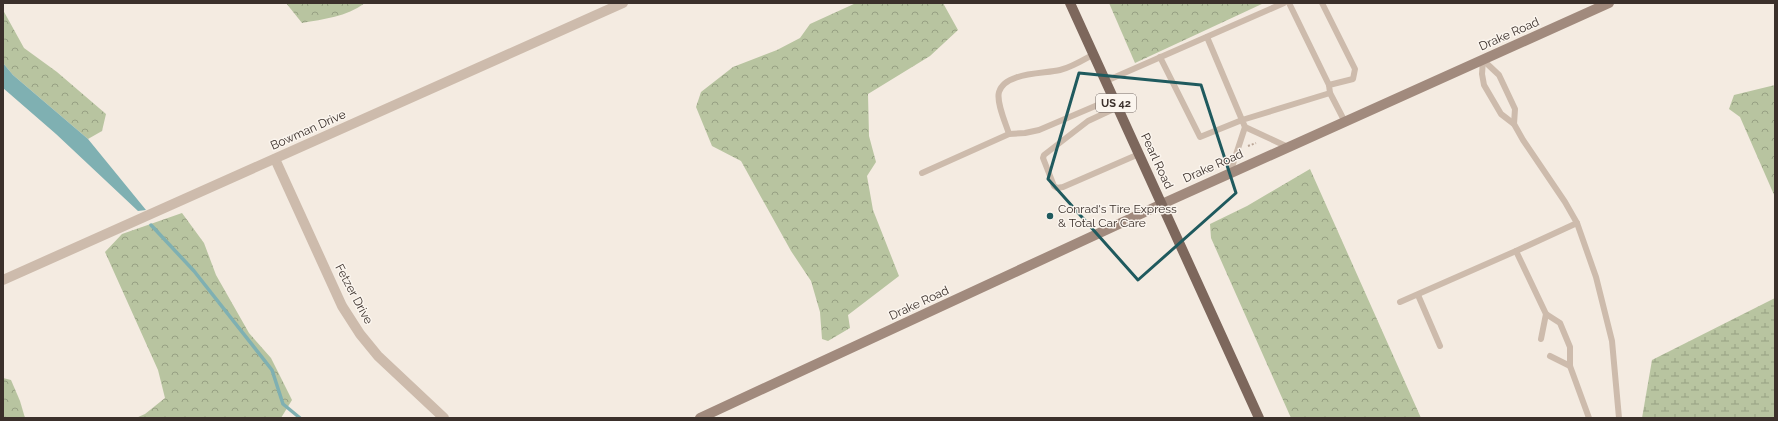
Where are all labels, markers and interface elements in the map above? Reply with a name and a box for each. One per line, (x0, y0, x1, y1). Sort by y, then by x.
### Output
street label: Drake Road (1477, 15, 1541, 53)
road number: US 42 (1096, 94, 1136, 112)
street label: Bowman Drive (268, 107, 348, 153)
street label: Pearl Road (1138, 131, 1176, 191)
street label: Drake Road (1181, 147, 1245, 185)
place label: Conrad's Tire Express & Total Car Care (1058, 202, 1177, 230)
marker: Conrad's Tire Express & Total Car Care (1045, 211, 1055, 221)
street label: Fetzer Drive (332, 262, 376, 326)
street label: Drake Road (887, 283, 951, 323)

